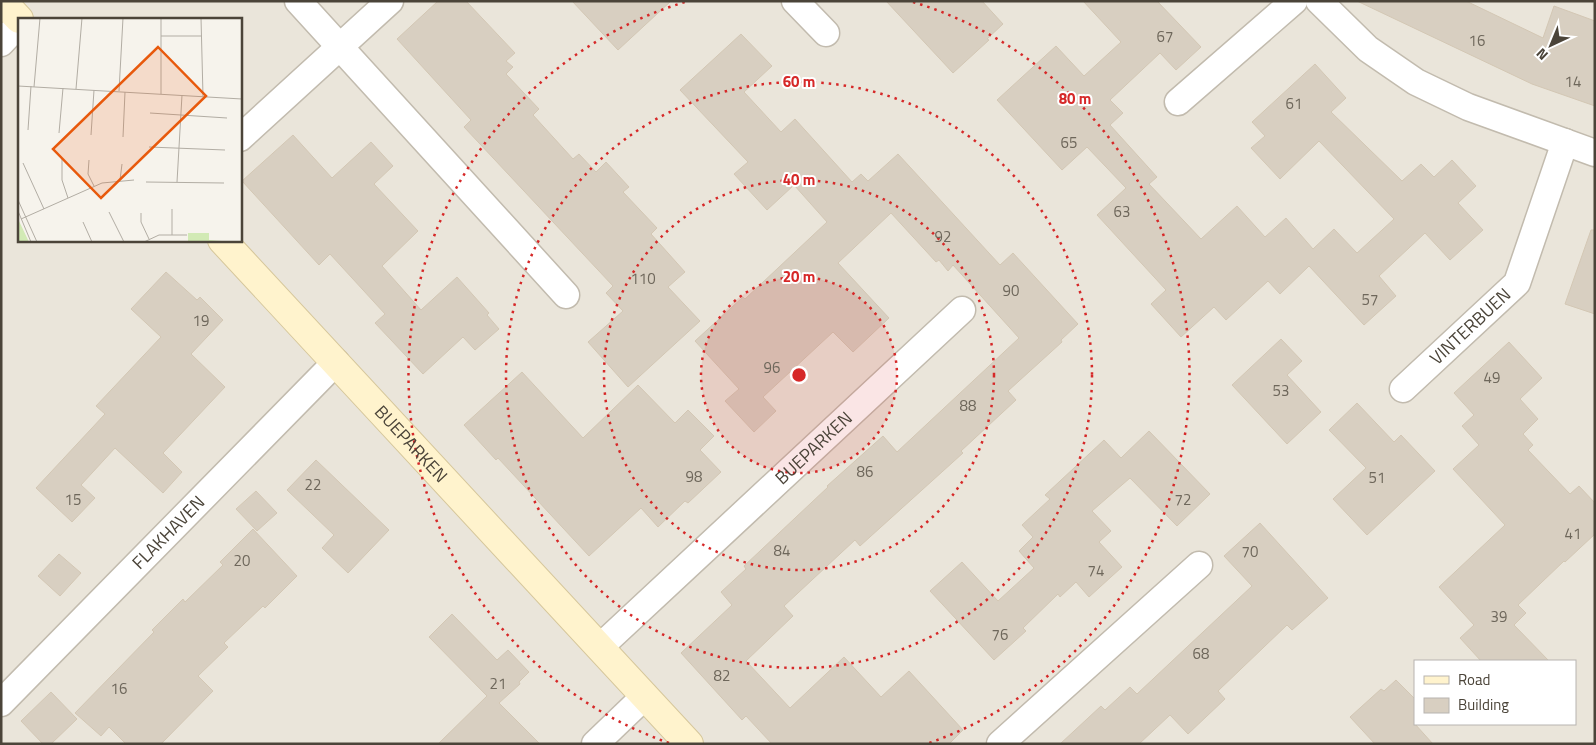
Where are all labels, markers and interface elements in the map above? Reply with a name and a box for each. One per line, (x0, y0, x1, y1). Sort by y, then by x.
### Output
inset map (18, 18, 241, 241)
north arrow (1526, 20, 1576, 70)
house number: 67 (1157, 25, 1173, 48)
house number: 16 (1469, 29, 1485, 52)
text: N (1531, 44, 1552, 66)
text: 60 m (783, 70, 815, 93)
house number: 14 (1565, 70, 1581, 93)
text: 80 m (1059, 87, 1091, 110)
house number: 61 (1286, 92, 1302, 115)
house number: 65 (1061, 131, 1077, 154)
text: 40 m (783, 168, 815, 191)
house number: 63 (1114, 200, 1130, 223)
house number: 92 (935, 225, 951, 248)
text: 20 m (783, 265, 815, 288)
house number: 110 (630, 267, 656, 290)
house number: 90 (1003, 279, 1019, 302)
street label: VINTERBUEN (1423, 281, 1517, 371)
house number: 57 (1362, 288, 1378, 311)
house number: 19 (193, 309, 209, 332)
house number: 96 (764, 356, 780, 379)
centre of rings (790, 366, 808, 384)
house number: 49 (1484, 366, 1500, 389)
house number: 53 (1273, 379, 1289, 402)
house number: 88 (960, 394, 976, 417)
street label: BUEPARKEN (368, 399, 454, 488)
street label: BUEPARKEN (769, 405, 858, 491)
house number: 86 (857, 460, 873, 483)
house number: 98 (686, 465, 702, 488)
house number: 51 (1369, 466, 1385, 489)
house number: 22 (305, 473, 321, 496)
house number: 15 (65, 488, 81, 511)
house number: 72 (1175, 488, 1191, 511)
street label: FLAKHAVEN (126, 489, 211, 575)
house number: 41 (1565, 522, 1581, 545)
house number: 84 (774, 539, 790, 562)
house number: 70 (1242, 540, 1258, 563)
house number: 20 (234, 549, 250, 572)
house number: 74 (1088, 559, 1104, 582)
house number: 39 (1491, 605, 1507, 628)
house number: 76 (992, 623, 1008, 646)
house number: 68 (1193, 642, 1209, 665)
legend (1414, 660, 1576, 725)
house number: 82 (714, 664, 730, 687)
text: Road (1458, 668, 1490, 691)
house number: 21 (490, 672, 506, 695)
house number: 16 (111, 677, 127, 700)
text: Building (1458, 693, 1509, 716)

